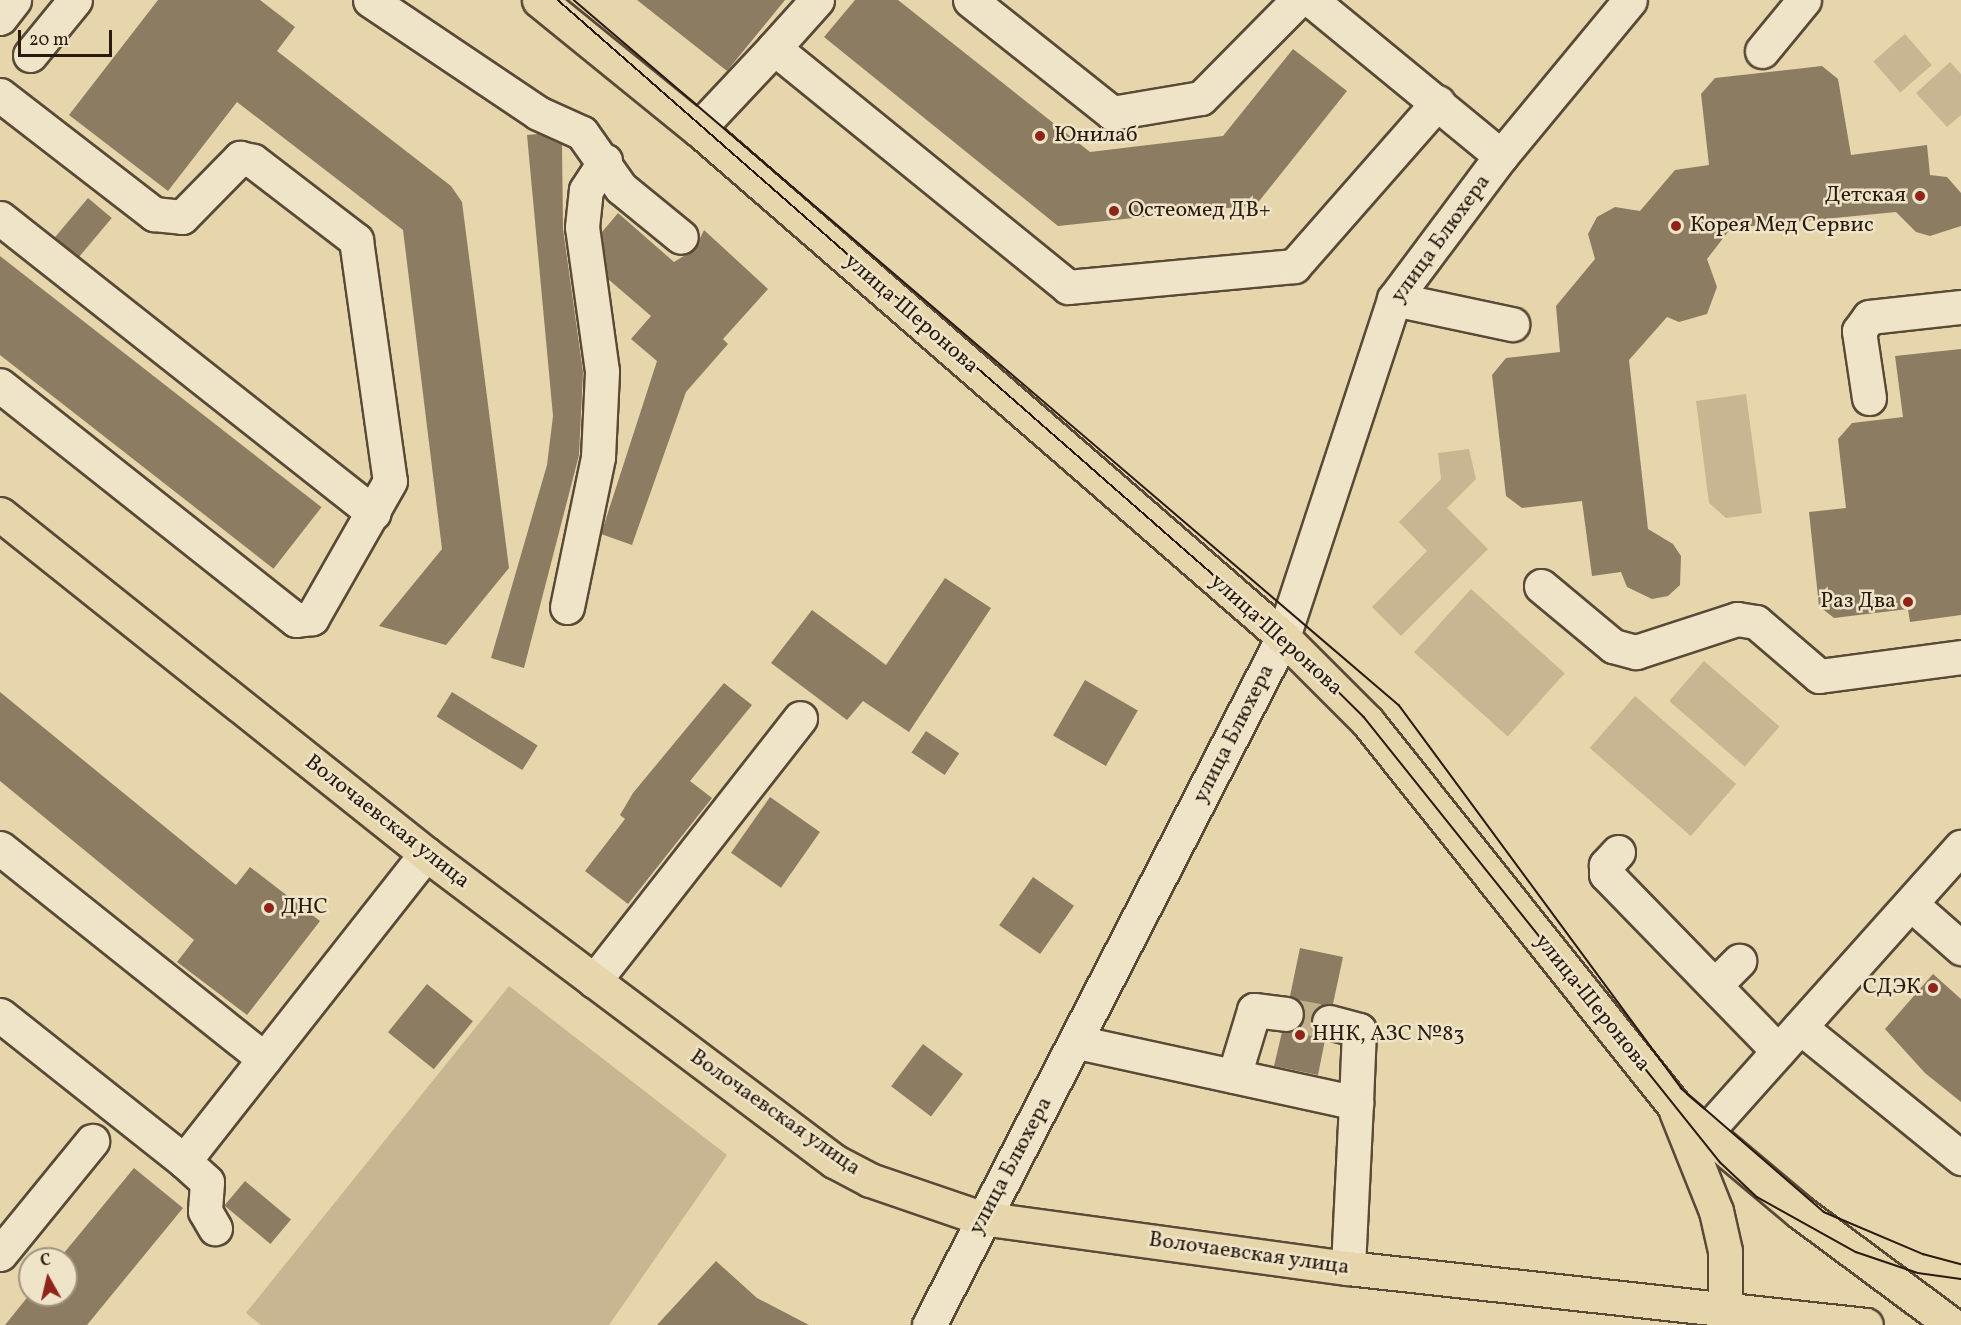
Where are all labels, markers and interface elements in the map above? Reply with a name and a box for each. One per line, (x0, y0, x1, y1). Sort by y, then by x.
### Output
scale bar (21, 18, 116, 56)
text: 20 m (29, 28, 69, 53)
place label: Юнилаб (1054, 123, 1138, 149)
marker: Юнилаб (1031, 127, 1049, 145)
street label: улица Блюхера (1386, 170, 1496, 308)
place label: Детская (1825, 183, 1906, 209)
marker: Детская (1911, 187, 1929, 205)
place label: Остеомед ДВ+ (1128, 198, 1271, 224)
marker: Остеомед ДВ+ (1105, 202, 1123, 220)
place label: Корея Мед Сервис (1690, 213, 1874, 239)
marker: Корея Мед Сервис (1667, 217, 1685, 235)
street label: улица Шеронова (838, 248, 984, 380)
street label: улица Шеронова (1204, 568, 1348, 702)
place label: Раз Два (1820, 589, 1896, 615)
marker: Раз Два (1901, 595, 1915, 609)
street label: улица Блюхера (1188, 660, 1280, 808)
street label: Волочаевская улица (299, 749, 475, 895)
place label: ДНС (281, 895, 328, 921)
marker: ДНС (262, 901, 276, 915)
street label: улица Шеронова (1528, 929, 1656, 1077)
place label: СДЭК (1863, 975, 1921, 1001)
marker: СДЭК (1926, 981, 1940, 995)
place label: ННК, АЗС №83 (1312, 1022, 1465, 1048)
marker: ННК, АЗС №83 (1293, 1028, 1307, 1042)
street label: Волочаевская улица (684, 1044, 866, 1182)
street label: улица Блюхера (964, 1093, 1058, 1239)
street label: Волочаевская улица (1147, 1227, 1351, 1281)
north arrow (18, 1247, 78, 1307)
text: С (39, 1250, 52, 1273)

